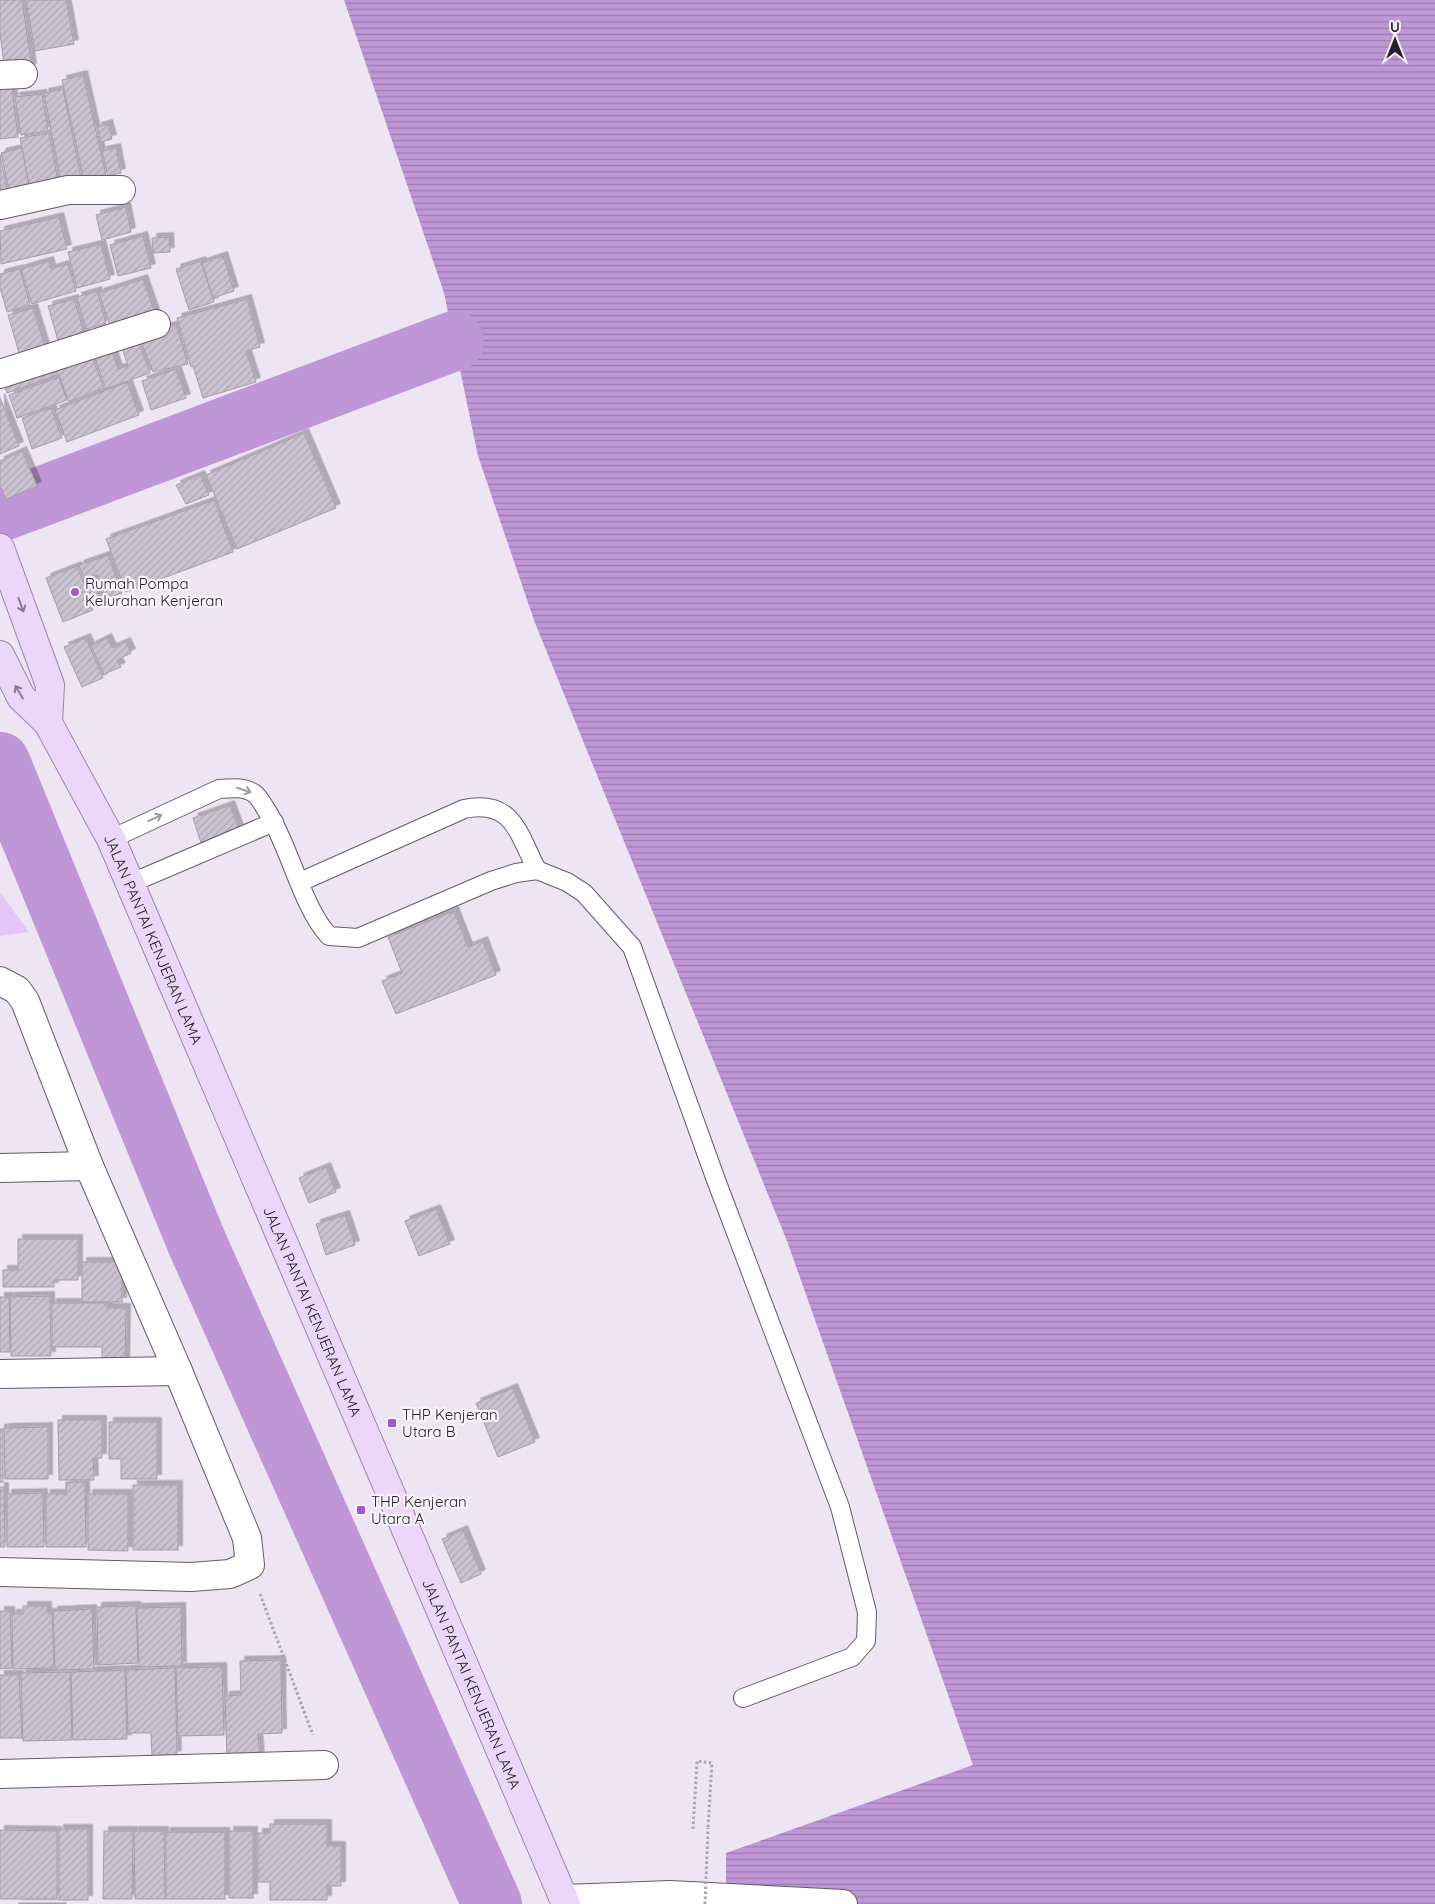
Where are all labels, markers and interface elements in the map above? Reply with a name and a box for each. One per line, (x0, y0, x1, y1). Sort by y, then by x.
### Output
north arrow (1370, 15, 1420, 65)
text: U (1390, 18, 1400, 36)
place label: Rumah Pompa Kelurahan Kenjeran (85, 574, 223, 610)
marker: Rumah Pompa Kelurahan Kenjeran (69, 586, 81, 598)
one-way arrow (17, 596, 26, 612)
one-way arrow (14, 686, 24, 700)
one-way arrow (236, 786, 252, 796)
one-way arrow (147, 813, 162, 823)
street label: JALAN PANTAI KENJERAN LAMA (100, 830, 207, 1047)
street label: JALAN PANTAI KENJERAN LAMA (259, 1203, 366, 1420)
place label: THP Kenjeran Utara B (402, 1405, 498, 1441)
marker: THP Kenjeran Utara B (386, 1417, 398, 1429)
place label: THP Kenjeran Utara A (371, 1492, 467, 1528)
marker: THP Kenjeran Utara A (355, 1504, 367, 1516)
street label: JALAN PANTAI KENJERAN LAMA (419, 1576, 525, 1792)

